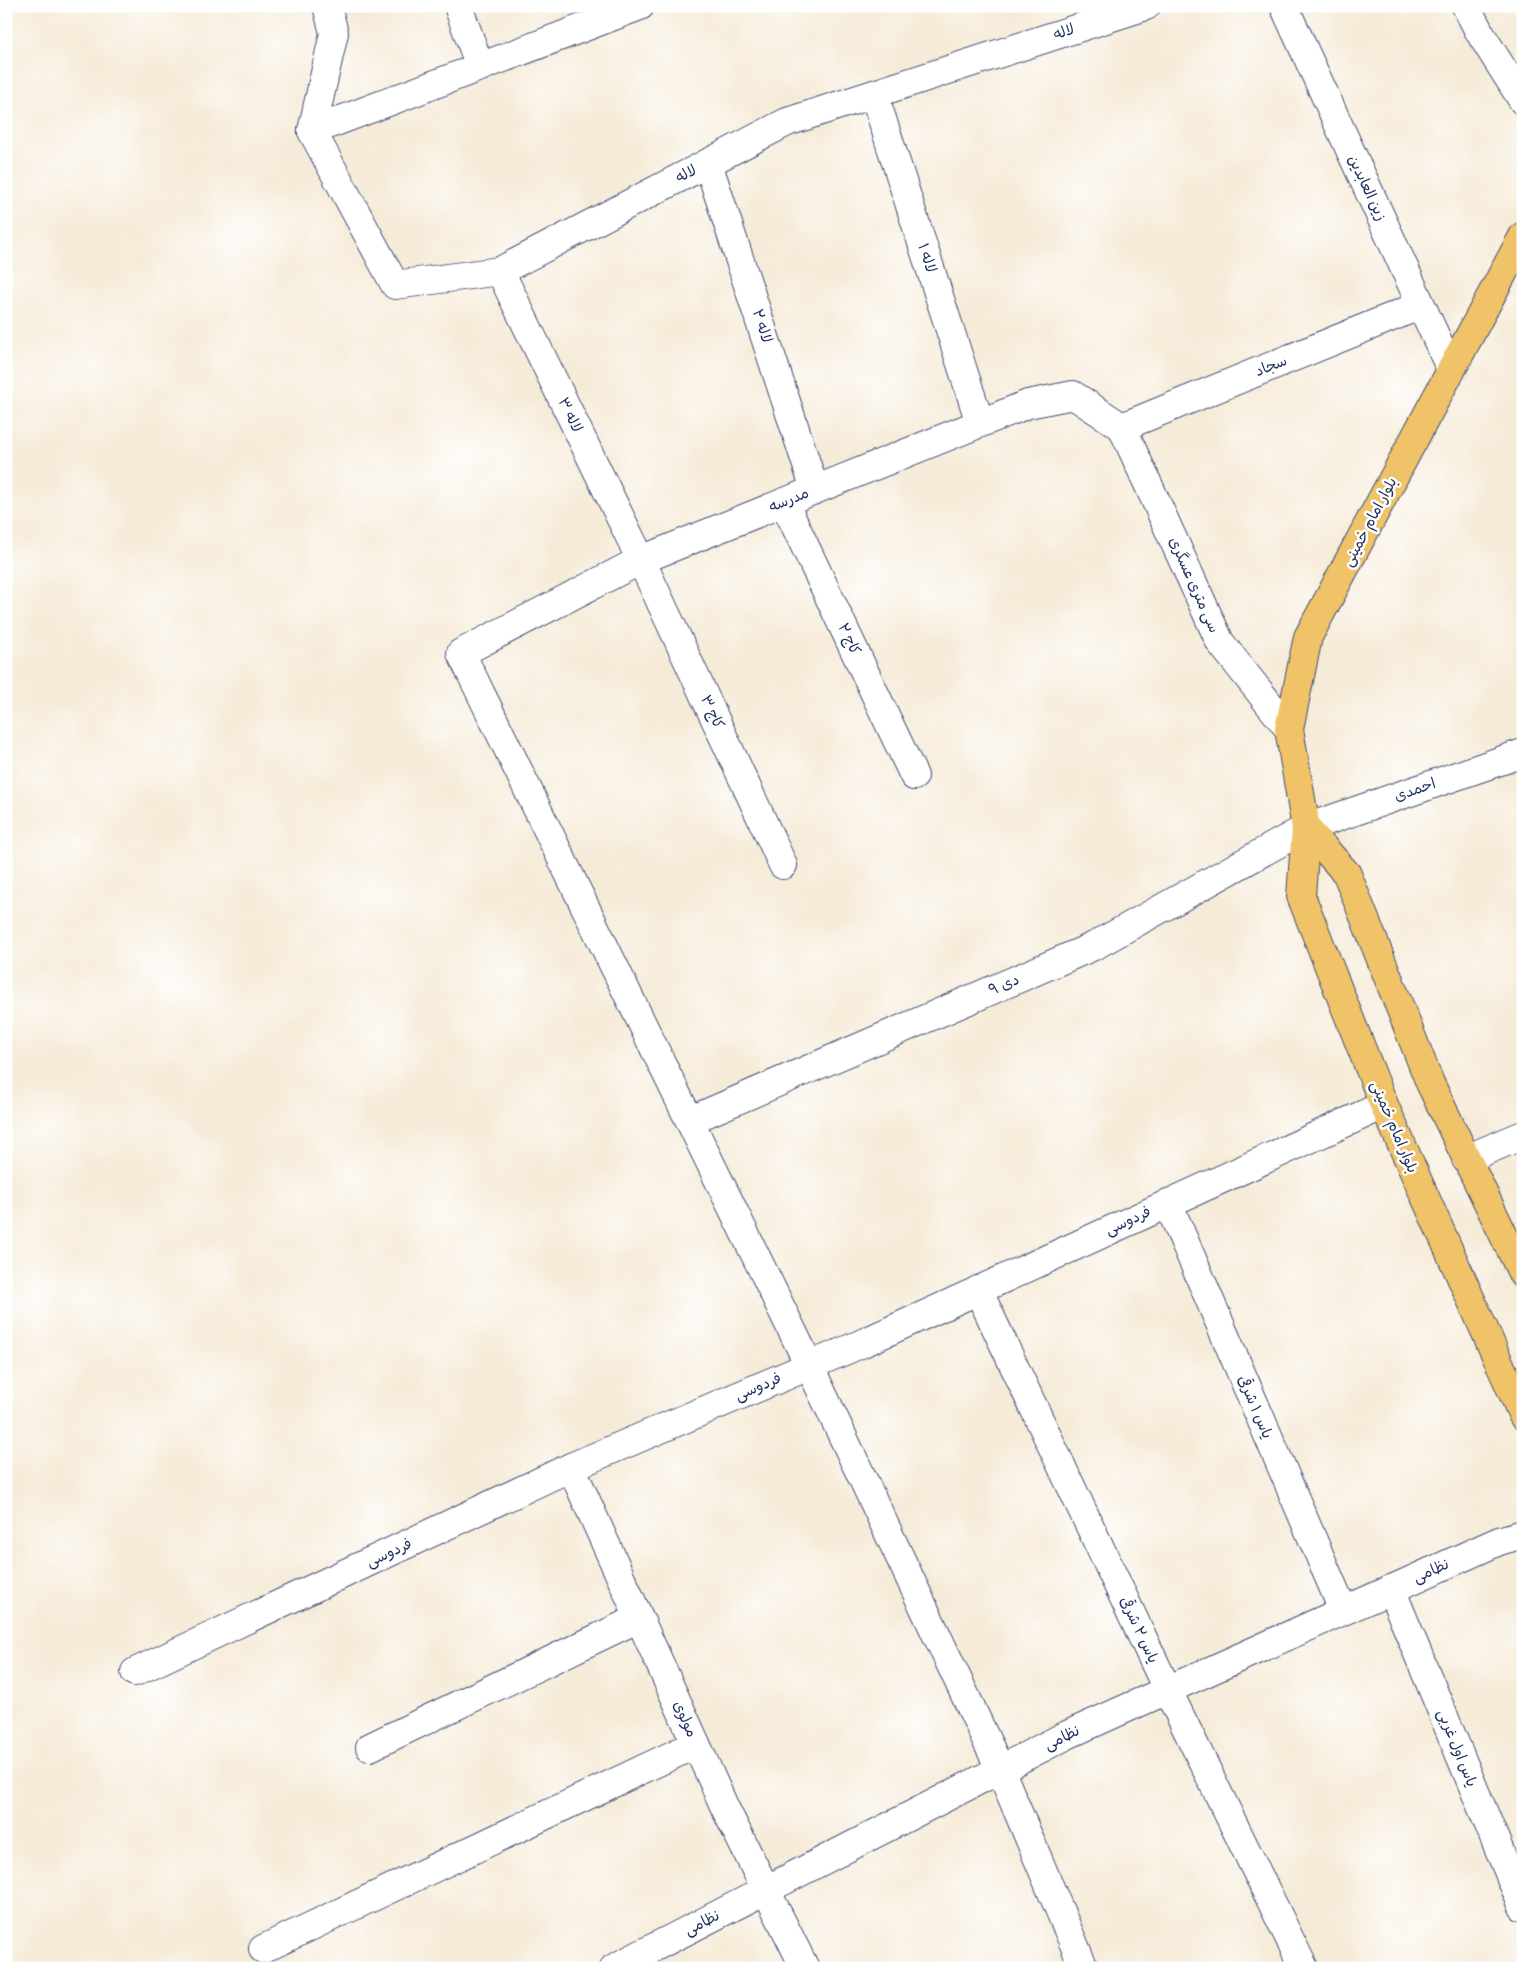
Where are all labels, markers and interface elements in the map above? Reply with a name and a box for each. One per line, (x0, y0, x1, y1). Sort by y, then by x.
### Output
street label: لاله (1051, 20, 1077, 44)
street label: زین العابدین (1343, 152, 1391, 224)
street label: لاله (672, 161, 700, 187)
street label: لاله ۱ (913, 241, 941, 275)
street label: لاله ۲ (748, 307, 776, 345)
street label: سجاد (1252, 351, 1290, 381)
street label: لاله ۳ (553, 394, 587, 436)
street label: بلوار امام خمینی (1339, 474, 1402, 570)
street label: مدرسه (766, 483, 812, 517)
street label: سی متری عسگری (1164, 534, 1224, 636)
street label: کاج ۲ (833, 620, 865, 658)
street label: کاج ۳ (696, 692, 728, 732)
street label: احمدی (1392, 774, 1438, 806)
street label: ۹ دی (986, 970, 1022, 1000)
street label: بلوار امام خمینی (1365, 1078, 1422, 1176)
street label: فردوسی (1102, 1202, 1154, 1240)
street label: فردوسی (732, 1369, 784, 1405)
street label: یاس ۱ شرقی (1233, 1372, 1279, 1441)
street label: فردوسی (363, 1534, 415, 1572)
street label: نظامی (1410, 1555, 1452, 1587)
street label: یاس ۲ شرقی (1115, 1593, 1165, 1666)
street label: مولوی (669, 1698, 701, 1740)
street label: یاس اول غربی (1433, 1706, 1481, 1790)
street label: نظامی (1041, 1721, 1083, 1755)
street label: نظامی (681, 1906, 723, 1940)

